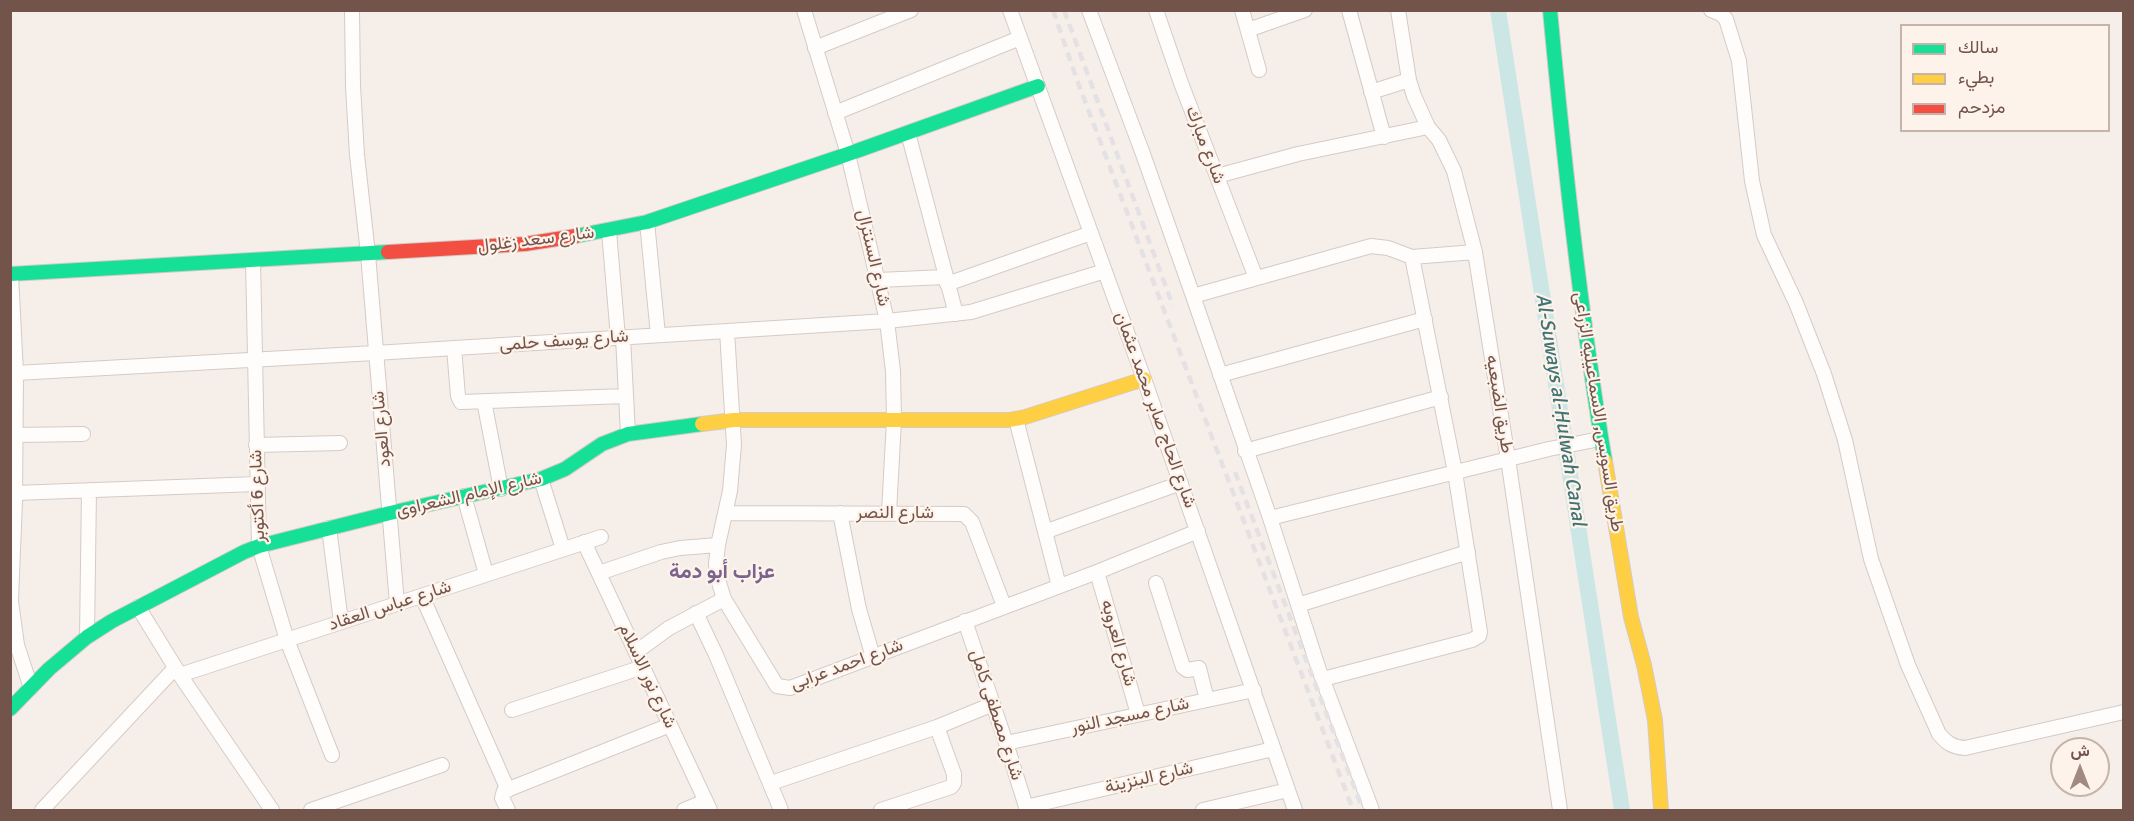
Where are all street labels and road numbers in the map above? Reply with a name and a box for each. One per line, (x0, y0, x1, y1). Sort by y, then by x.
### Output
street label: شارع مبارك (1180, 103, 1230, 187)
street label: شارع السنترال (851, 208, 895, 308)
street label: شارع سعد زغلول (476, 222, 596, 258)
street label: طريق السويس, الاسماعيليه الزراعى (1568, 290, 1628, 534)
street label: شارع الحاج صابر محمد عثمان (1109, 309, 1201, 511)
street label: شارع يوسف حلمى (499, 326, 629, 356)
street label: طريق الضبعيه (1481, 353, 1517, 455)
street label: شارع العود (368, 390, 396, 468)
street label: شارع 6 أكتوبر (246, 449, 270, 543)
street label: شارع الإمام الشعراوى (394, 468, 544, 522)
street label: شارع النصر (856, 502, 934, 524)
street label: شارع عباس العقاد (326, 576, 454, 636)
street label: شارع العروبه (1095, 597, 1141, 689)
street label: شارع نور الاسلام (613, 620, 681, 732)
street label: شارع احمد عرابى (788, 635, 906, 695)
street label: شارع مصطفى كامل (965, 647, 1027, 783)
street label: شارع مسجد النور (1069, 693, 1191, 739)
street label: شارع البنزينة (1103, 757, 1195, 799)

